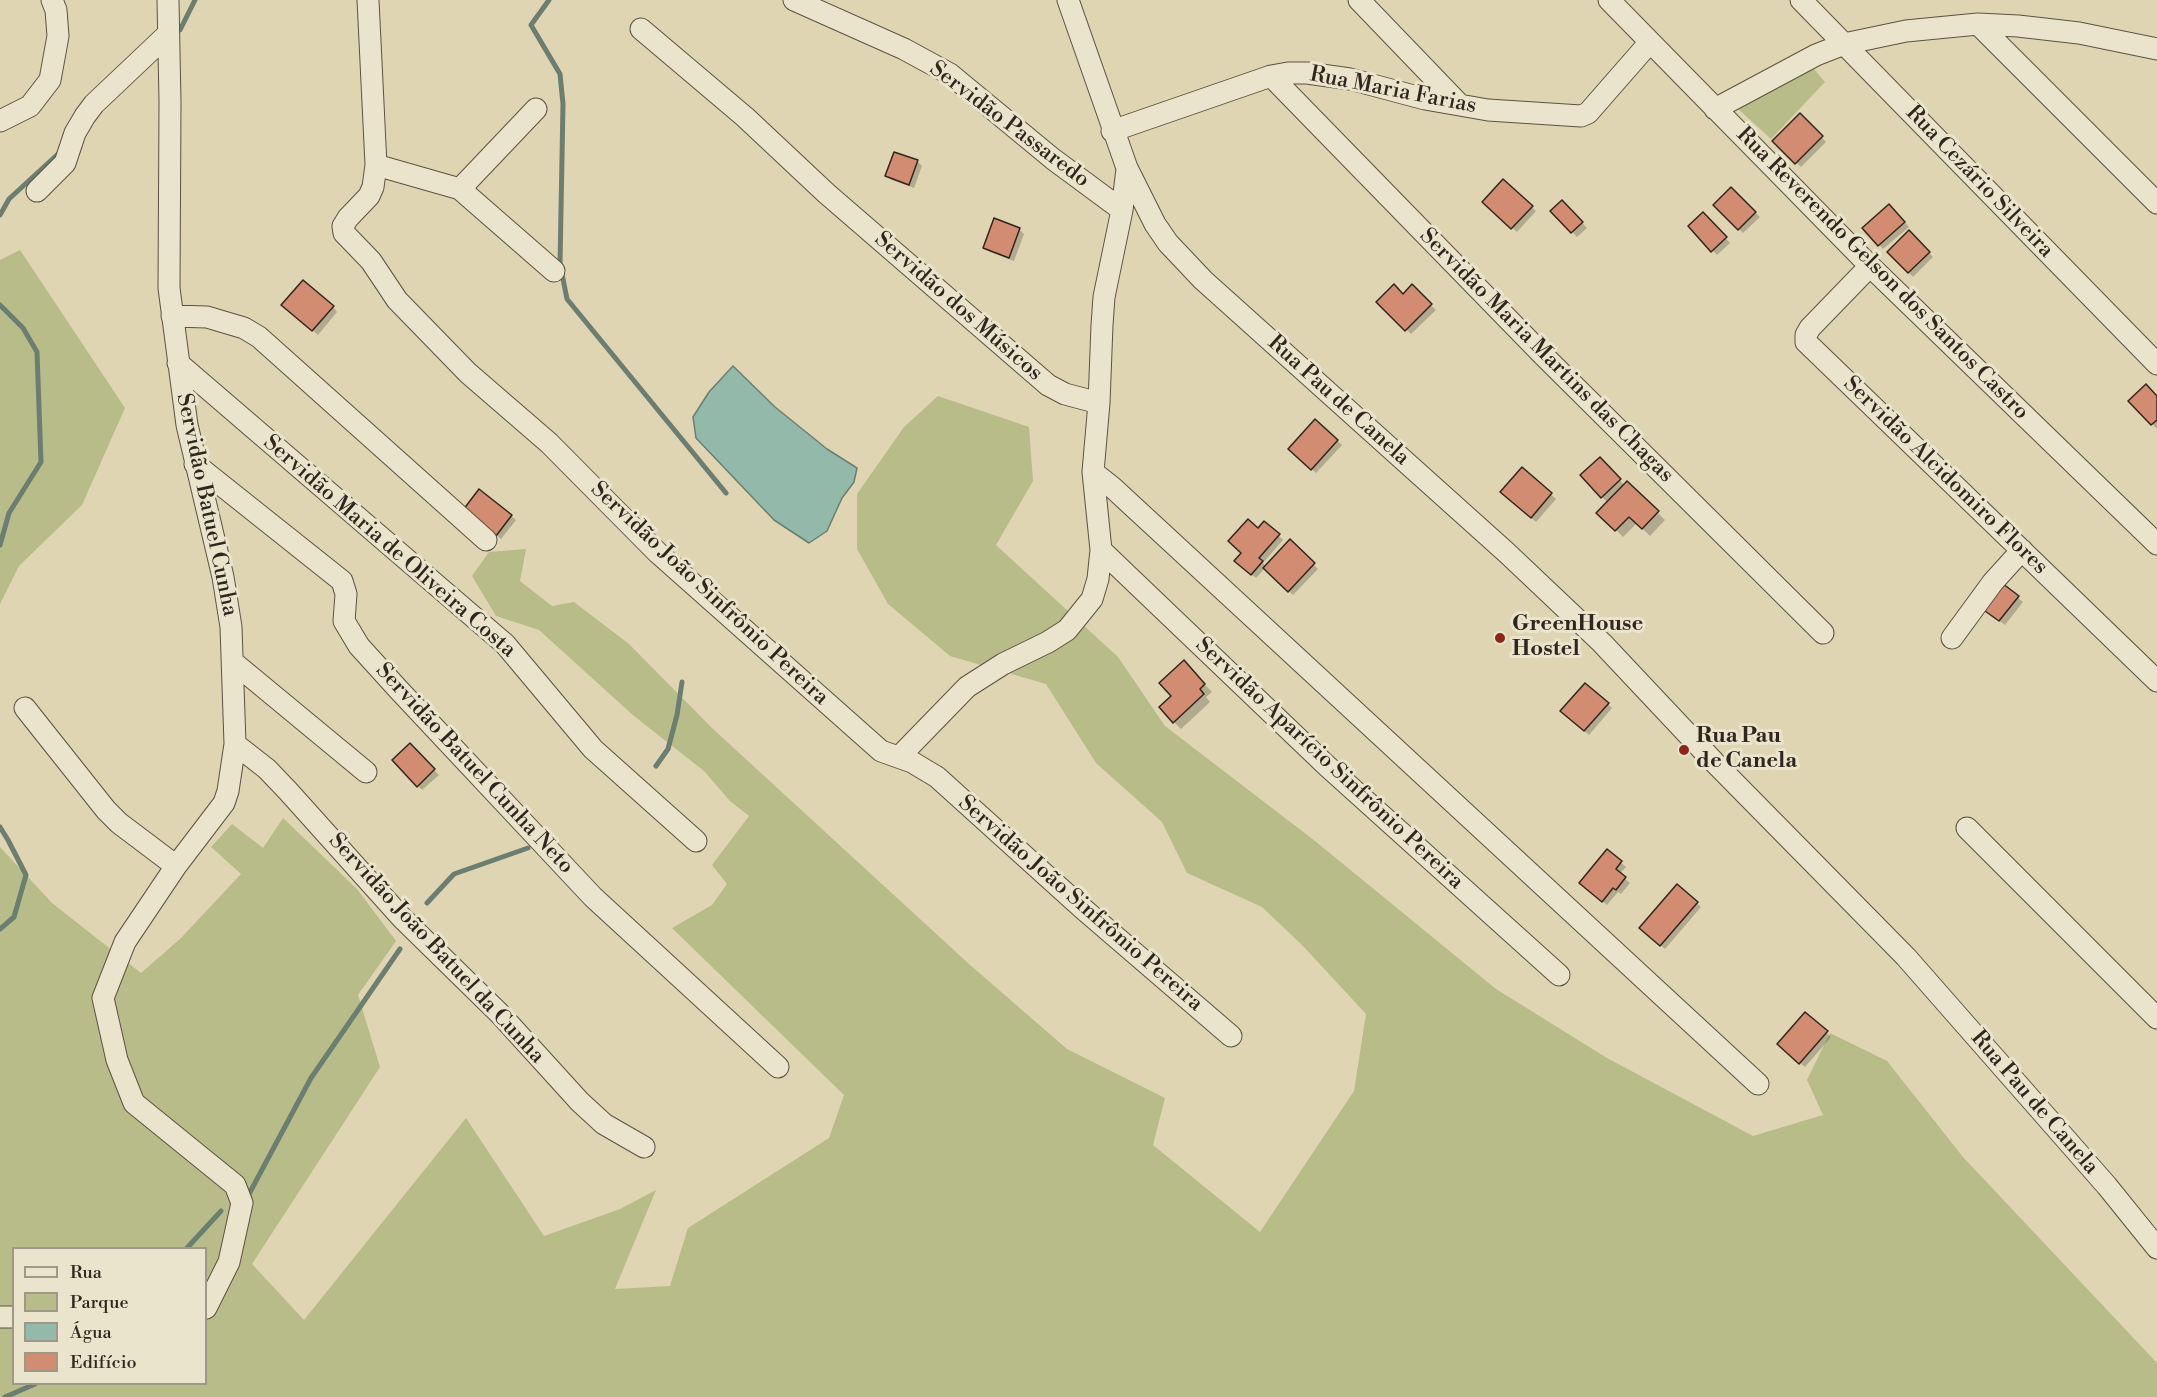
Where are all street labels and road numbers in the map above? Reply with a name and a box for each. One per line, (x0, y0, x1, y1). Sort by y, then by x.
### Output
street label: Servidão Passaredo (924, 56, 1094, 194)
street label: Rua Maria Farias (1308, 62, 1478, 120)
street label: Rua Cezário Silveira (1900, 100, 2058, 264)
street label: Rua Reverendo Gelson dos Santos Castro (1730, 122, 2034, 426)
street label: Servidão Maria Martins das Chagas (1413, 223, 1679, 489)
street label: Servidão dos Músicos (869, 227, 1047, 387)
street label: Rua Pau de Canela (1262, 330, 1414, 472)
street label: Servidão Alcidomiro Flores (1837, 371, 2053, 581)
street label: Servidão Batuel Cunha (169, 391, 243, 619)
street label: Servidão Maria de Oliveira Costa (257, 430, 521, 664)
street label: Servidão João Sinfrônio Pereira (585, 477, 833, 711)
street label: Servidão Aparício Sinfrônio Pereira (1189, 633, 1469, 895)
street label: Servidão Batuel Cunha Neto (369, 658, 579, 880)
street label: Servidão João Sinfrônio Pereira (952, 791, 1208, 1017)
street label: Servidão João Batuel da Cunha (322, 828, 550, 1070)
street label: Rua Pau de Canela (1964, 1026, 2104, 1180)

